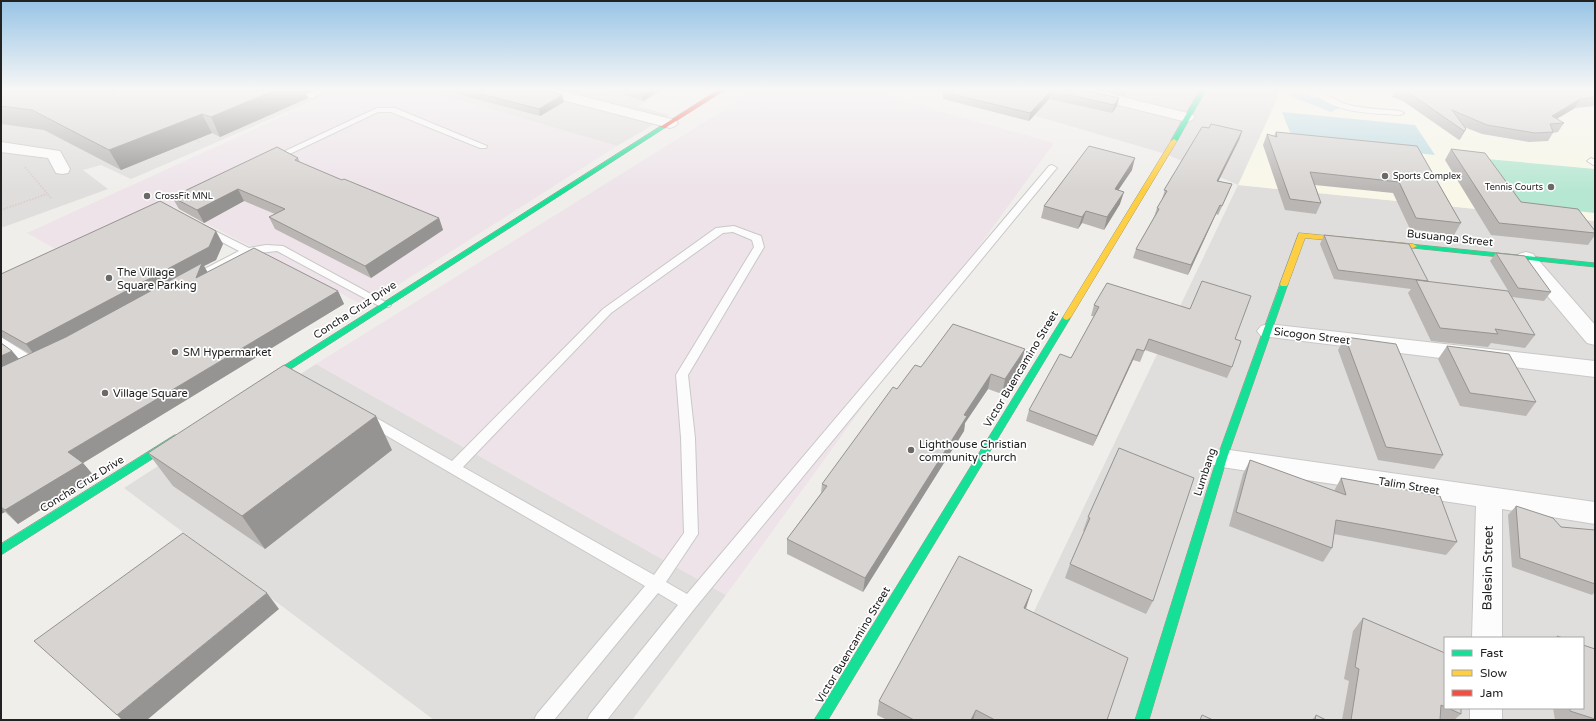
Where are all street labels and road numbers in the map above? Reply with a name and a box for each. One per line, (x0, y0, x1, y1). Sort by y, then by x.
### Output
street label: Busuanga Street (1406, 227, 1494, 249)
street label: Concha Cruz Drive (311, 278, 399, 342)
street label: Victor Buencamino Street (981, 308, 1061, 430)
street label: Sicogon Street (1273, 325, 1351, 347)
street label: Lumbang (1191, 446, 1219, 498)
street label: Concha Cruz Drive (38, 453, 126, 515)
street label: Talim Street (1377, 475, 1441, 497)
street label: Balesin Street (1479, 525, 1497, 611)
street label: Victor Buencamino Street (813, 584, 893, 706)

